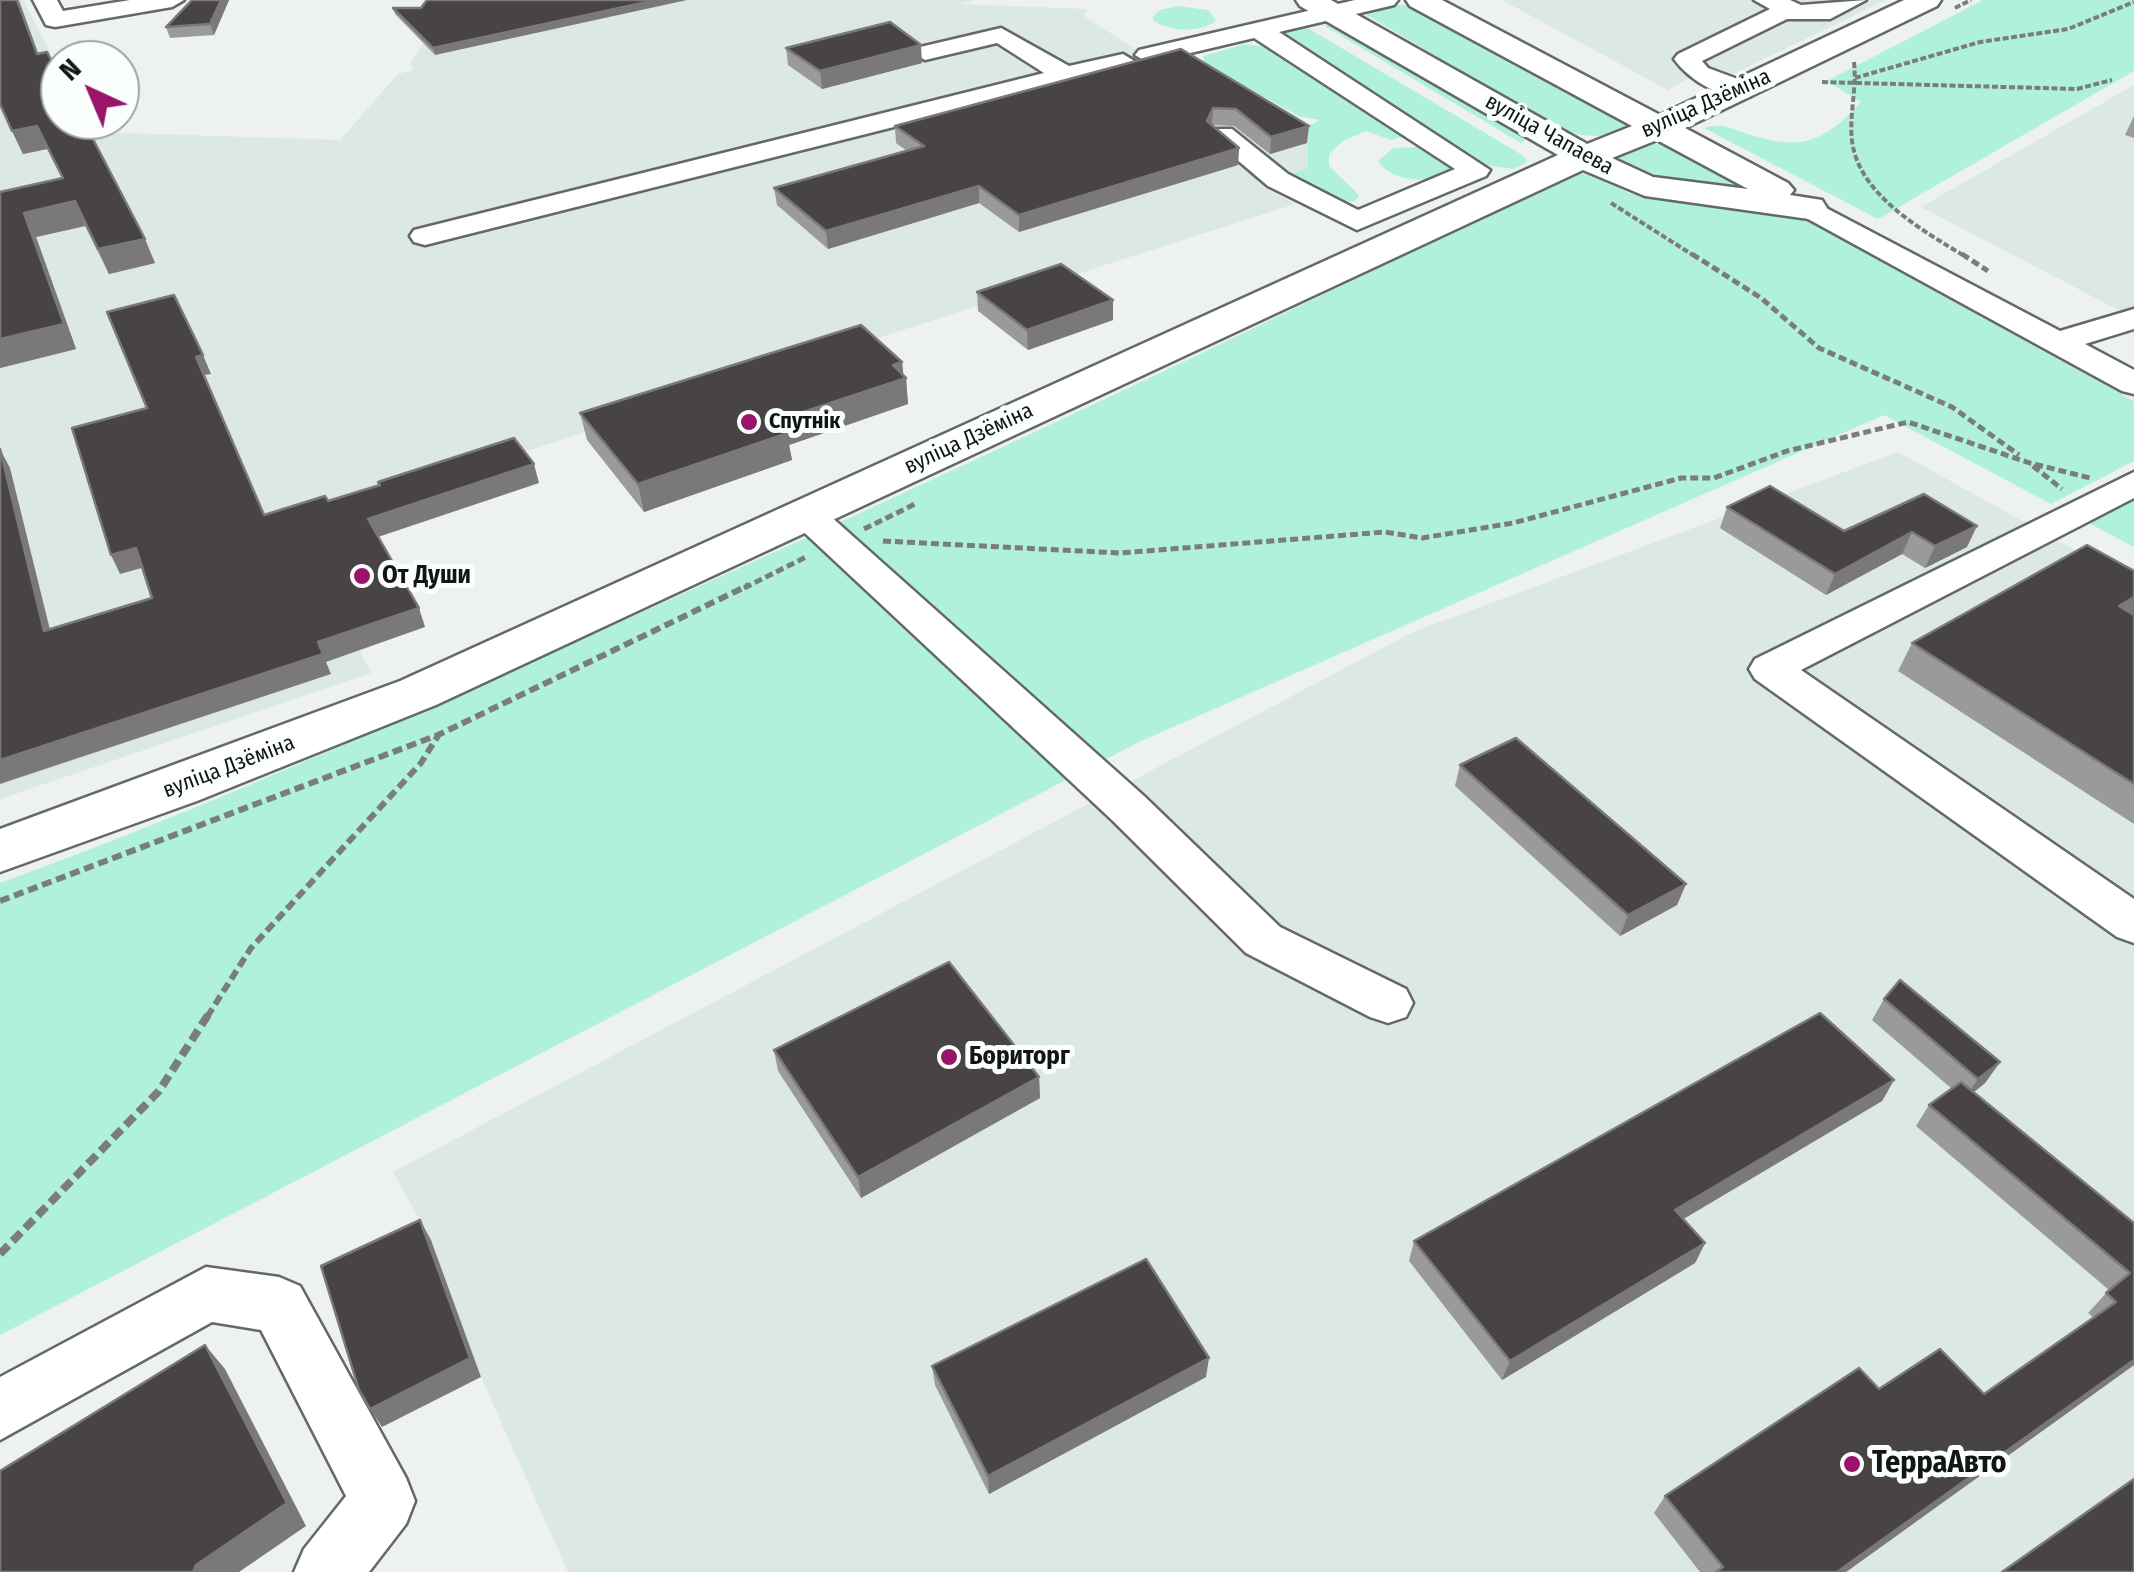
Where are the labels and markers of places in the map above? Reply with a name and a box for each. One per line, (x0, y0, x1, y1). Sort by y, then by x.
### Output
place label: Спутнік (769, 409, 840, 435)
marker: Спутнік (738, 411, 760, 433)
place label: От Души (382, 561, 471, 591)
marker: От Души (351, 565, 373, 587)
place label: Бориторг (969, 1042, 1070, 1072)
marker: Бориторг (938, 1046, 960, 1068)
place label: ТерраАвто (1872, 1446, 2007, 1482)
marker: ТерраАвто (1841, 1453, 1863, 1475)

